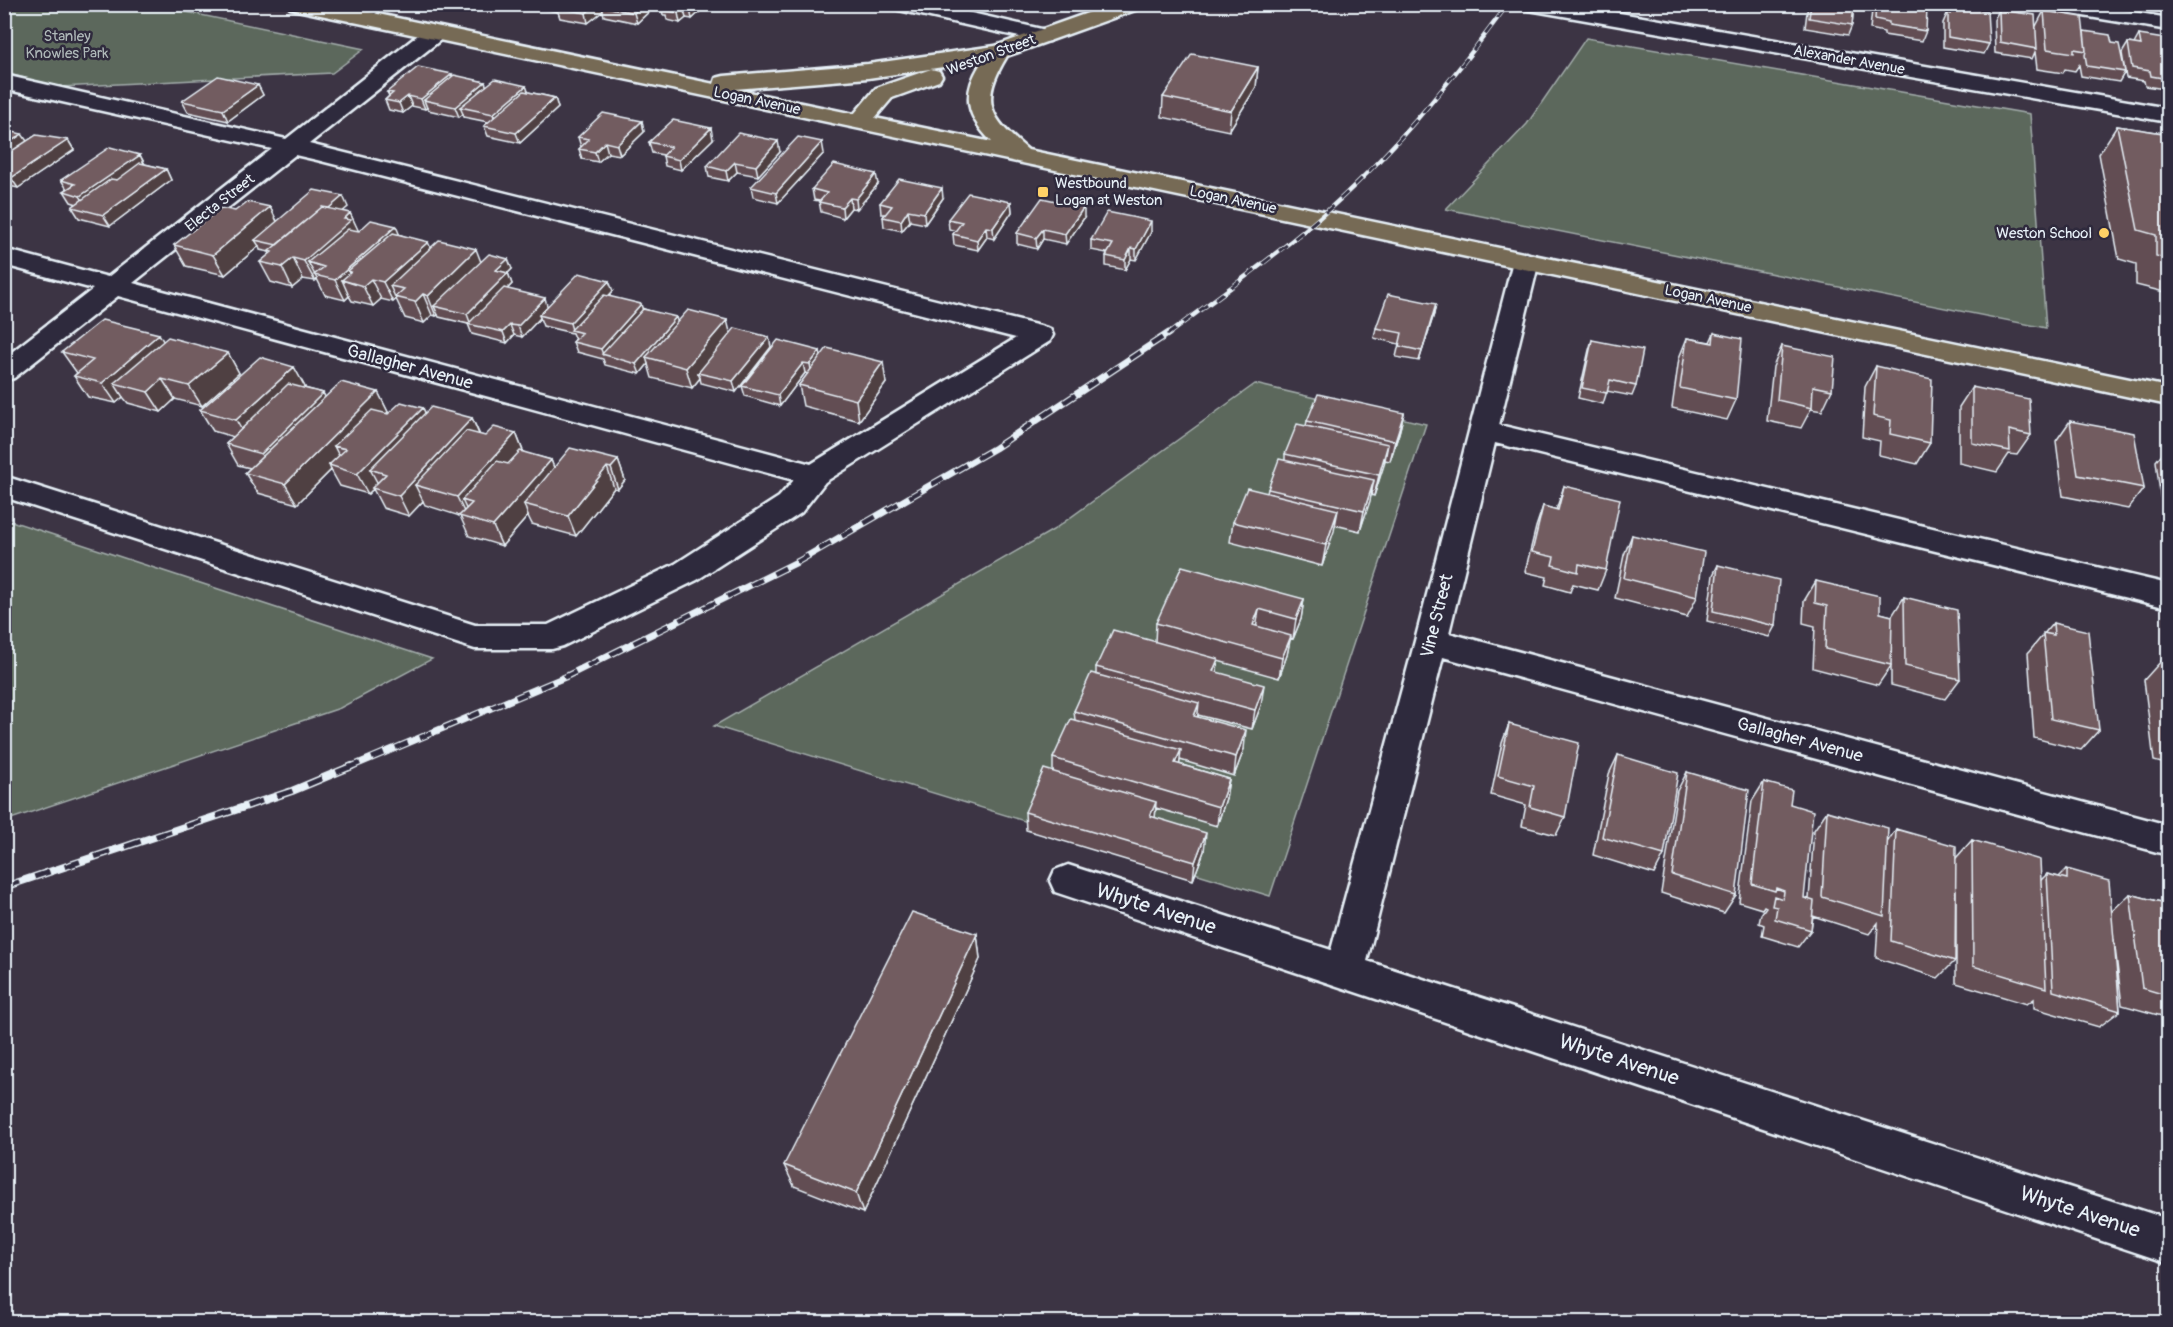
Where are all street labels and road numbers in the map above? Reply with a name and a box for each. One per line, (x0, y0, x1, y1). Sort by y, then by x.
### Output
street label: Weston Street (944, 30, 1039, 80)
street label: Alexander Avenue (1792, 41, 1907, 79)
street label: Logan Avenue (712, 83, 803, 120)
street label: Electa Street (181, 169, 259, 236)
street label: Logan Avenue (1188, 182, 1279, 219)
street label: Logan Avenue (1663, 281, 1754, 318)
street label: Gallagher Avenue (344, 339, 476, 395)
street label: Vine Street (1415, 571, 1459, 660)
street label: Gallagher Avenue (1734, 712, 1866, 768)
street label: Whyte Avenue (1093, 877, 1220, 941)
street label: Whyte Avenue (1556, 1028, 1683, 1092)
street label: Whyte Avenue (2017, 1180, 2144, 1244)

